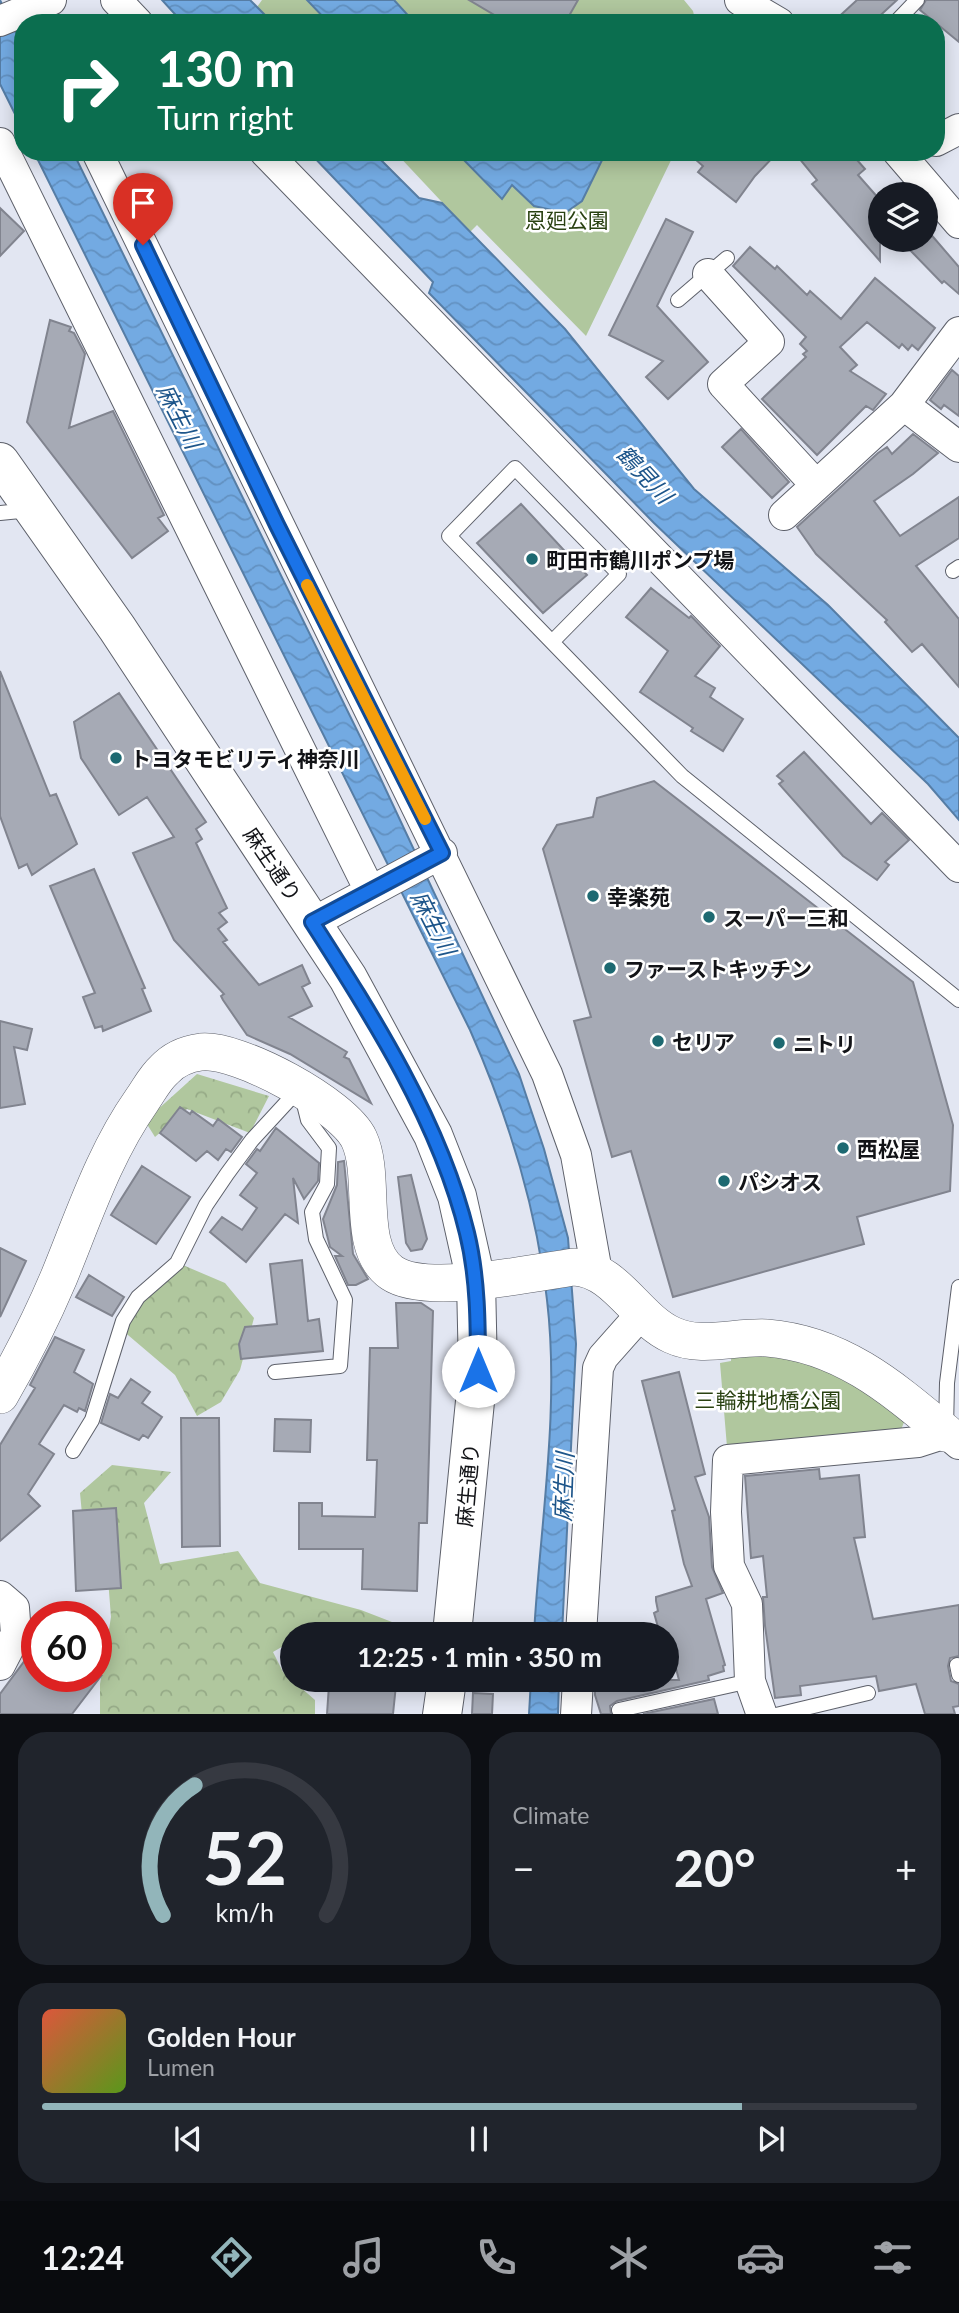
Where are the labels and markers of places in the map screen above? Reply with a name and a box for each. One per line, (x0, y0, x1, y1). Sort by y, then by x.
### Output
pin (113, 173, 173, 245)
place label: 町田市鶴川ポンプ場 (546, 547, 734, 572)
marker: 町田市鶴川ポンプ場 (524, 551, 540, 567)
place label: トヨタモビリティ神奈川 (130, 746, 360, 771)
marker: トヨタモビリティ神奈川 (108, 750, 124, 766)
place label: 幸楽苑 (607, 884, 670, 909)
marker: 幸楽苑 (585, 888, 601, 904)
place label: スーパー三和 (723, 905, 849, 930)
marker: スーパー三和 (701, 909, 717, 925)
place label: ファーストキッチン (624, 956, 812, 981)
marker: ファーストキッチン (602, 960, 618, 976)
place label: セリア (672, 1029, 735, 1054)
place label: ニトリ (793, 1031, 856, 1056)
marker: セリア (650, 1033, 666, 1049)
marker: ニトリ (771, 1035, 787, 1051)
place label: 西松屋 (857, 1136, 920, 1161)
marker: 西松屋 (835, 1140, 851, 1156)
place label: パシオス (738, 1169, 822, 1194)
marker: パシオス (716, 1173, 732, 1189)

